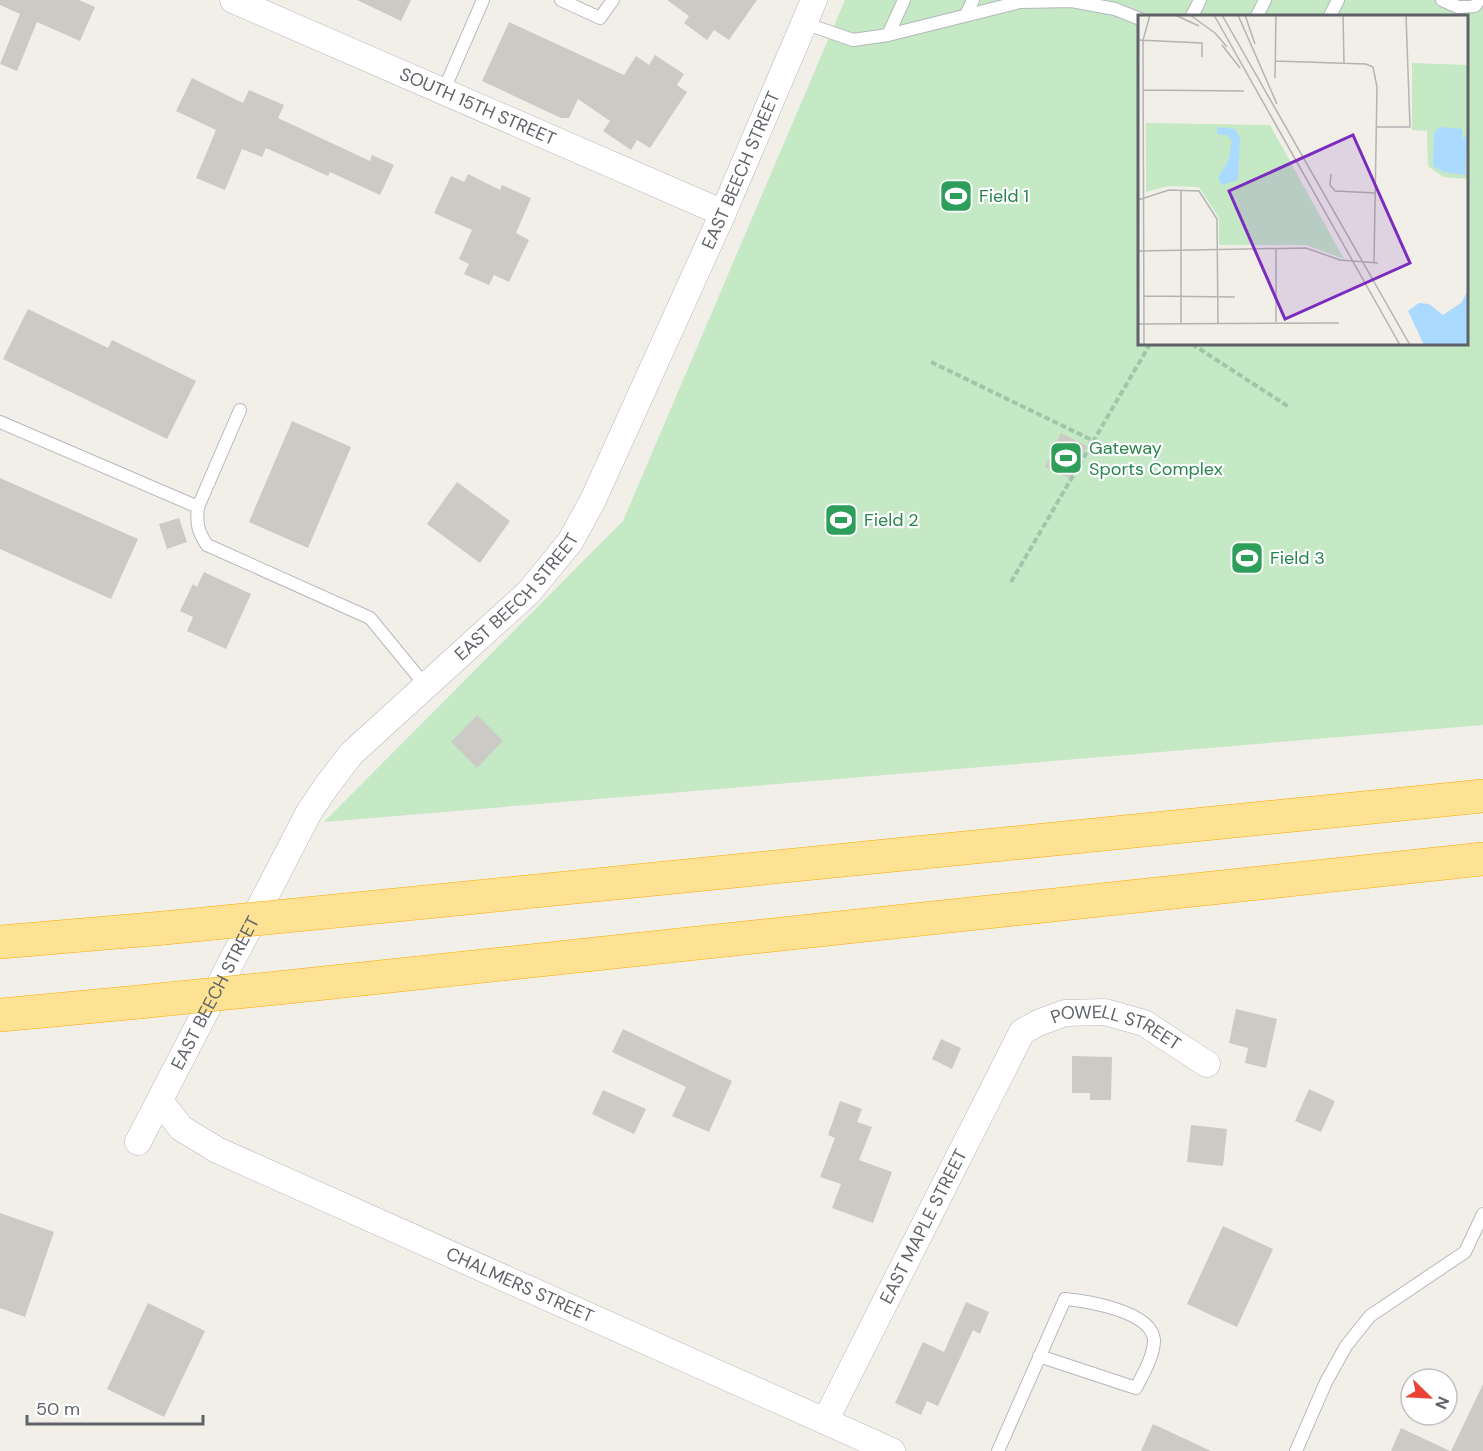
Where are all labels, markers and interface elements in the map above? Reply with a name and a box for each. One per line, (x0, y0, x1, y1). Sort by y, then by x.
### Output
inset map (1138, 15, 1468, 345)
street label: SOUTH 15TH STREET (396, 62, 560, 151)
street label: EAST BEECH STREET (696, 88, 786, 253)
sports icon: Field 1 (938, 178, 974, 214)
place label: Field 1 (979, 184, 1029, 208)
place label: Gateway Sports Complex (1089, 436, 1223, 481)
sports icon: Gateway Sports Complex (1048, 440, 1084, 476)
sports icon: Field 2 (823, 502, 859, 538)
place label: Field 2 (864, 508, 919, 532)
street label: EAST BEECH STREET (449, 529, 584, 666)
sports icon: Field 3 (1229, 540, 1265, 576)
place label: Field 3 (1270, 546, 1325, 570)
street label: EAST BEECH STREET (166, 912, 265, 1074)
street label: POWELL STREET (1047, 1000, 1185, 1056)
street label: EAST MAPLE STREET (874, 1145, 973, 1308)
street label: CHALMERS STREET (442, 1242, 597, 1328)
north arrow (1399, 1367, 1459, 1427)
scale bar (27, 1388, 202, 1426)
text: N (1430, 1393, 1454, 1412)
text: 50 m (36, 1397, 80, 1421)

